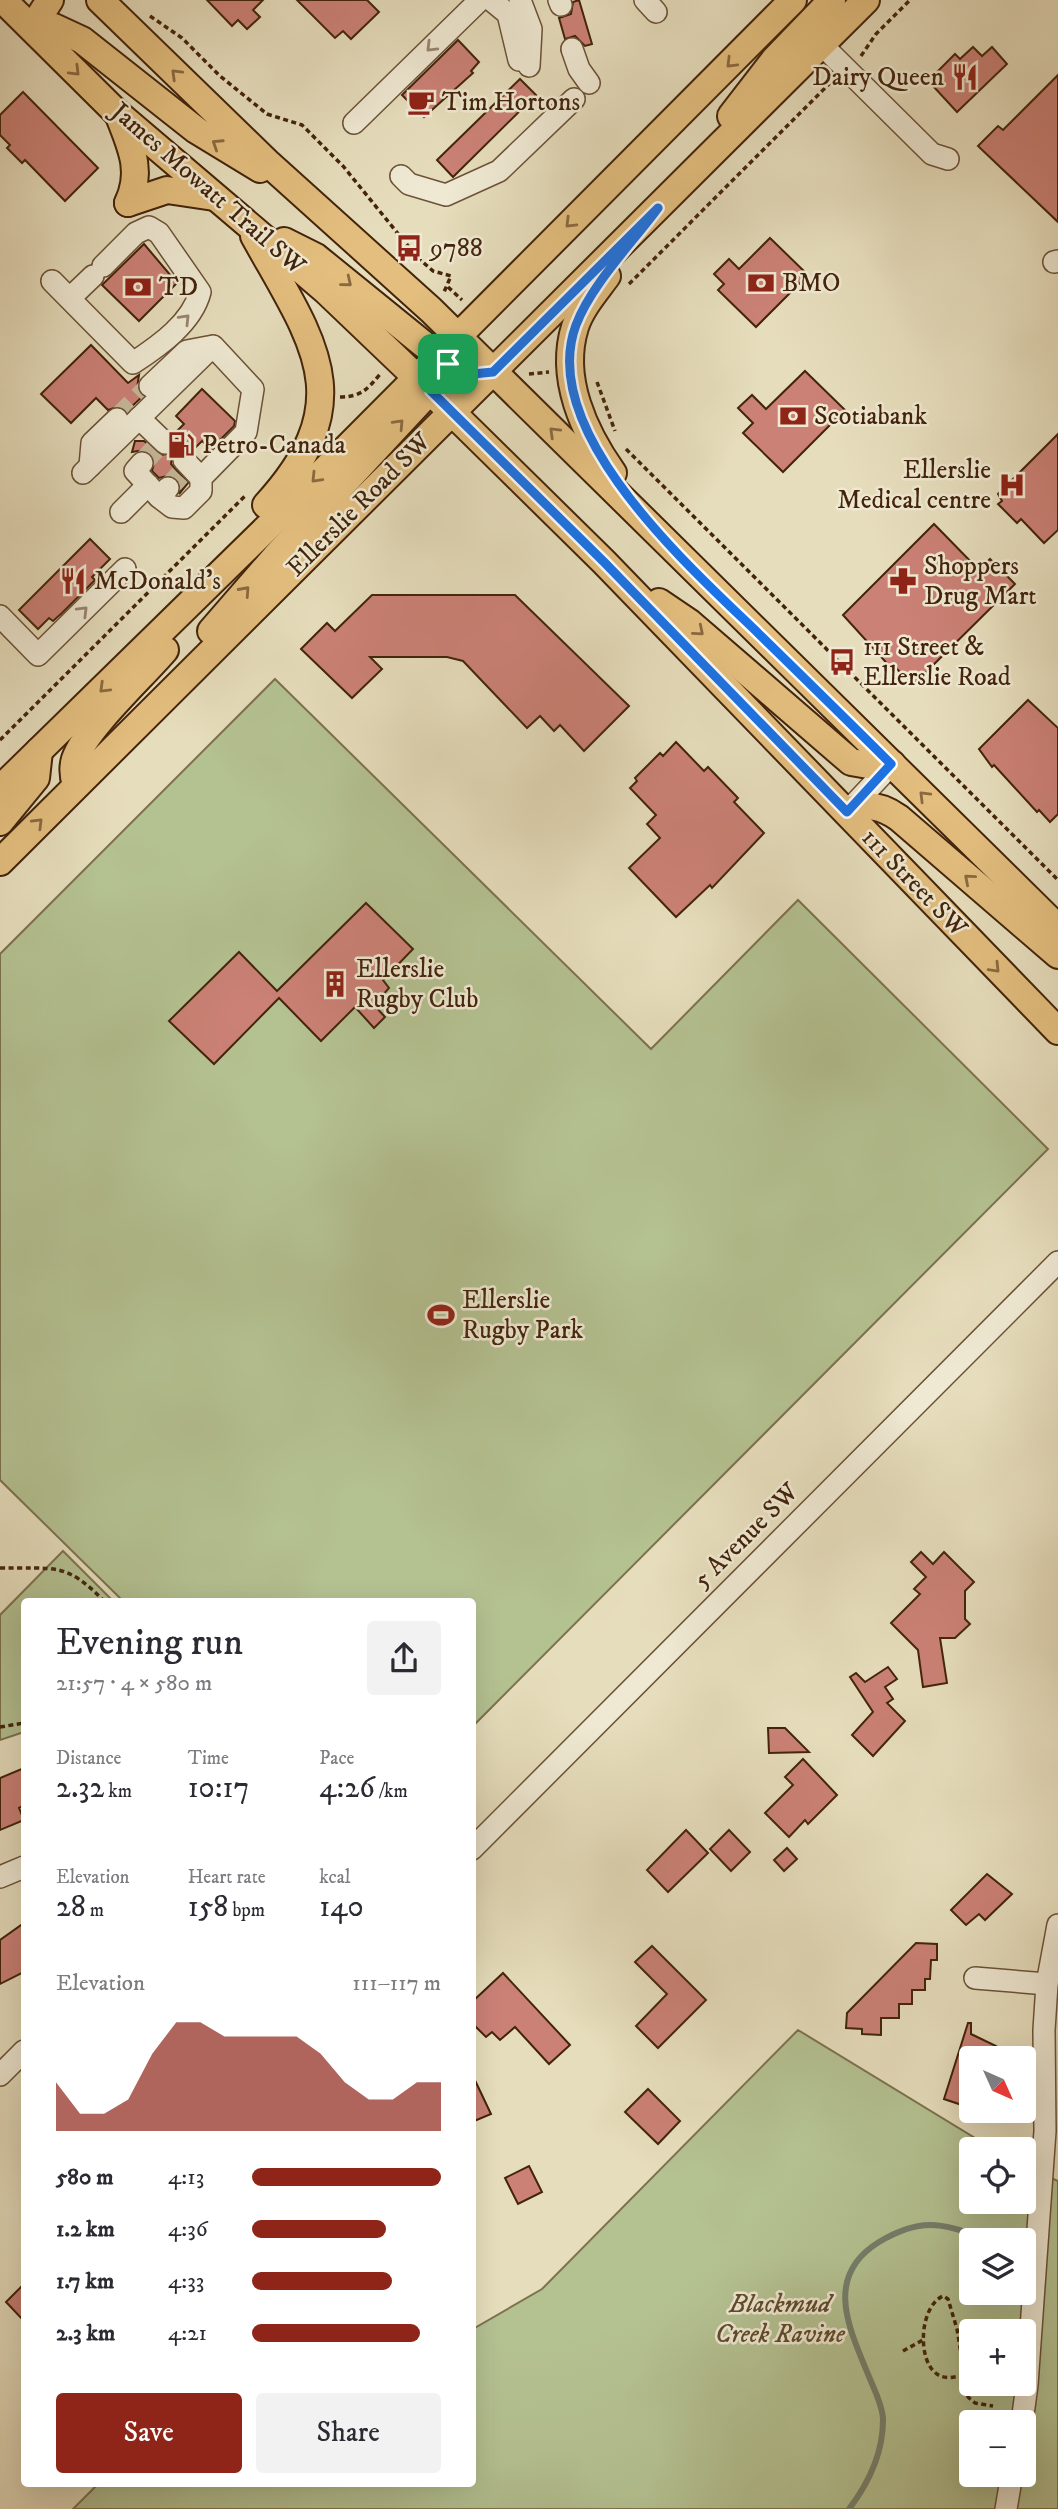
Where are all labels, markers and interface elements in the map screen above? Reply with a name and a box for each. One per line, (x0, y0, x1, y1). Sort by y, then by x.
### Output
one-way arrow (426, 38, 439, 51)
one-way arrow (727, 55, 739, 67)
place label: Dairy Queen (812, 61, 944, 94)
one-way arrow (66, 62, 79, 75)
restaurant icon: Dairy Queen (950, 62, 980, 92)
one-way arrow (171, 70, 184, 83)
place label: Tim Hortons (442, 86, 580, 119)
cafe icon: Tim Hortons (406, 87, 436, 117)
street label: James Mowatt Trail SW (103, 94, 313, 283)
one-way arrow (212, 140, 225, 153)
one-way arrow (565, 215, 578, 228)
place label: 9788 (428, 232, 483, 265)
bus stop icon: 9788 (394, 233, 424, 263)
place label: BMO (782, 267, 840, 300)
bank icon: BMO (746, 268, 776, 298)
place label: TD (159, 271, 198, 304)
bank icon: TD (123, 272, 153, 302)
one-way arrow (339, 273, 352, 286)
one-way arrow (176, 314, 189, 327)
pin (418, 334, 478, 394)
icon: arrive (429, 345, 467, 383)
place label: Scotiabank (814, 400, 927, 433)
bank icon: Scotiabank (778, 401, 808, 431)
one-way arrow (391, 419, 404, 432)
street label: Ellerslie Road SW (280, 425, 439, 584)
one-way arrow (549, 428, 562, 441)
place label: Petro-Canada (202, 429, 346, 462)
fuel station icon: Petro-Canada (166, 430, 196, 460)
place label: Ellerslie Medical centre (837, 454, 991, 517)
one-way arrow (312, 469, 325, 482)
hospital icon: Ellerslie Medical centre (997, 470, 1027, 500)
place label: Shoppers Drug Mart (924, 550, 1037, 613)
place label: McDonald's (94, 565, 221, 598)
restaurant icon: McDonald's (58, 566, 88, 596)
pharmacy icon: Shoppers Drug Mart (888, 566, 918, 596)
one-way arrow (237, 586, 249, 599)
one-way arrow (74, 606, 87, 619)
one-way arrow (690, 623, 703, 635)
place label: 111 Street & Ellerslie Road (863, 631, 1011, 694)
bus stop icon: 111 Street & Ellerslie Road (827, 647, 857, 677)
one-way arrow (99, 680, 112, 693)
one-way arrow (920, 791, 933, 804)
one-way arrow (29, 819, 42, 832)
street label: 111 Street SW (854, 822, 975, 945)
one-way arrow (965, 875, 978, 887)
place label: Ellerslie Rugby Club (356, 953, 478, 1016)
one-way arrow (987, 960, 1000, 973)
building icon: Ellerslie Rugby Club (320, 969, 350, 999)
place label: Ellerslie Rugby Park (462, 1284, 583, 1347)
sports icon: Ellerslie Rugby Park (426, 1300, 456, 1330)
street label: 5 Avenue SW (686, 1475, 807, 1596)
text: Evening run (56, 1619, 243, 1667)
button: share (367, 1621, 441, 1695)
text: 21:57 · 4 × 580 m (56, 1669, 212, 1698)
text: Distance (56, 1747, 121, 1770)
text: Time (188, 1747, 229, 1770)
text: Pace (319, 1747, 354, 1770)
text: 2.32 (56, 1770, 104, 1807)
text: 10:17 (188, 1770, 249, 1807)
text: 4:26 (319, 1770, 375, 1807)
text: km (104, 1780, 132, 1803)
text: /km (375, 1780, 408, 1803)
text: Elevation (56, 1866, 130, 1889)
text: Heart rate (188, 1866, 266, 1889)
text: kcal (319, 1866, 351, 1889)
text: 28 (56, 1889, 86, 1926)
text: 158 (188, 1889, 228, 1926)
text: 140 (319, 1889, 364, 1926)
text: m (86, 1899, 104, 1922)
text: bpm (228, 1899, 265, 1922)
text: Elevation (56, 1969, 145, 1998)
text: 111–117 m (352, 1969, 441, 1998)
north arrow (959, 2046, 1036, 2123)
map controls (959, 2046, 1036, 2487)
button: locate (959, 2137, 1036, 2214)
text: 580 m (56, 2163, 113, 2192)
text: 4:13 (168, 2163, 204, 2192)
text: 1.2 km (56, 2215, 115, 2244)
text: 4:36 (168, 2215, 208, 2244)
button: layers (959, 2228, 1036, 2305)
text: 1.7 km (56, 2267, 114, 2296)
text: 4:33 (168, 2267, 204, 2296)
park label: Blackmud Creek Ravine (715, 2288, 846, 2351)
text: 2.3 km (56, 2319, 115, 2348)
text: 4:21 (168, 2319, 207, 2348)
button: + (959, 2319, 1036, 2396)
button: Save (56, 2393, 242, 2473)
button: Share (256, 2393, 441, 2473)
button: − (959, 2410, 1036, 2487)

